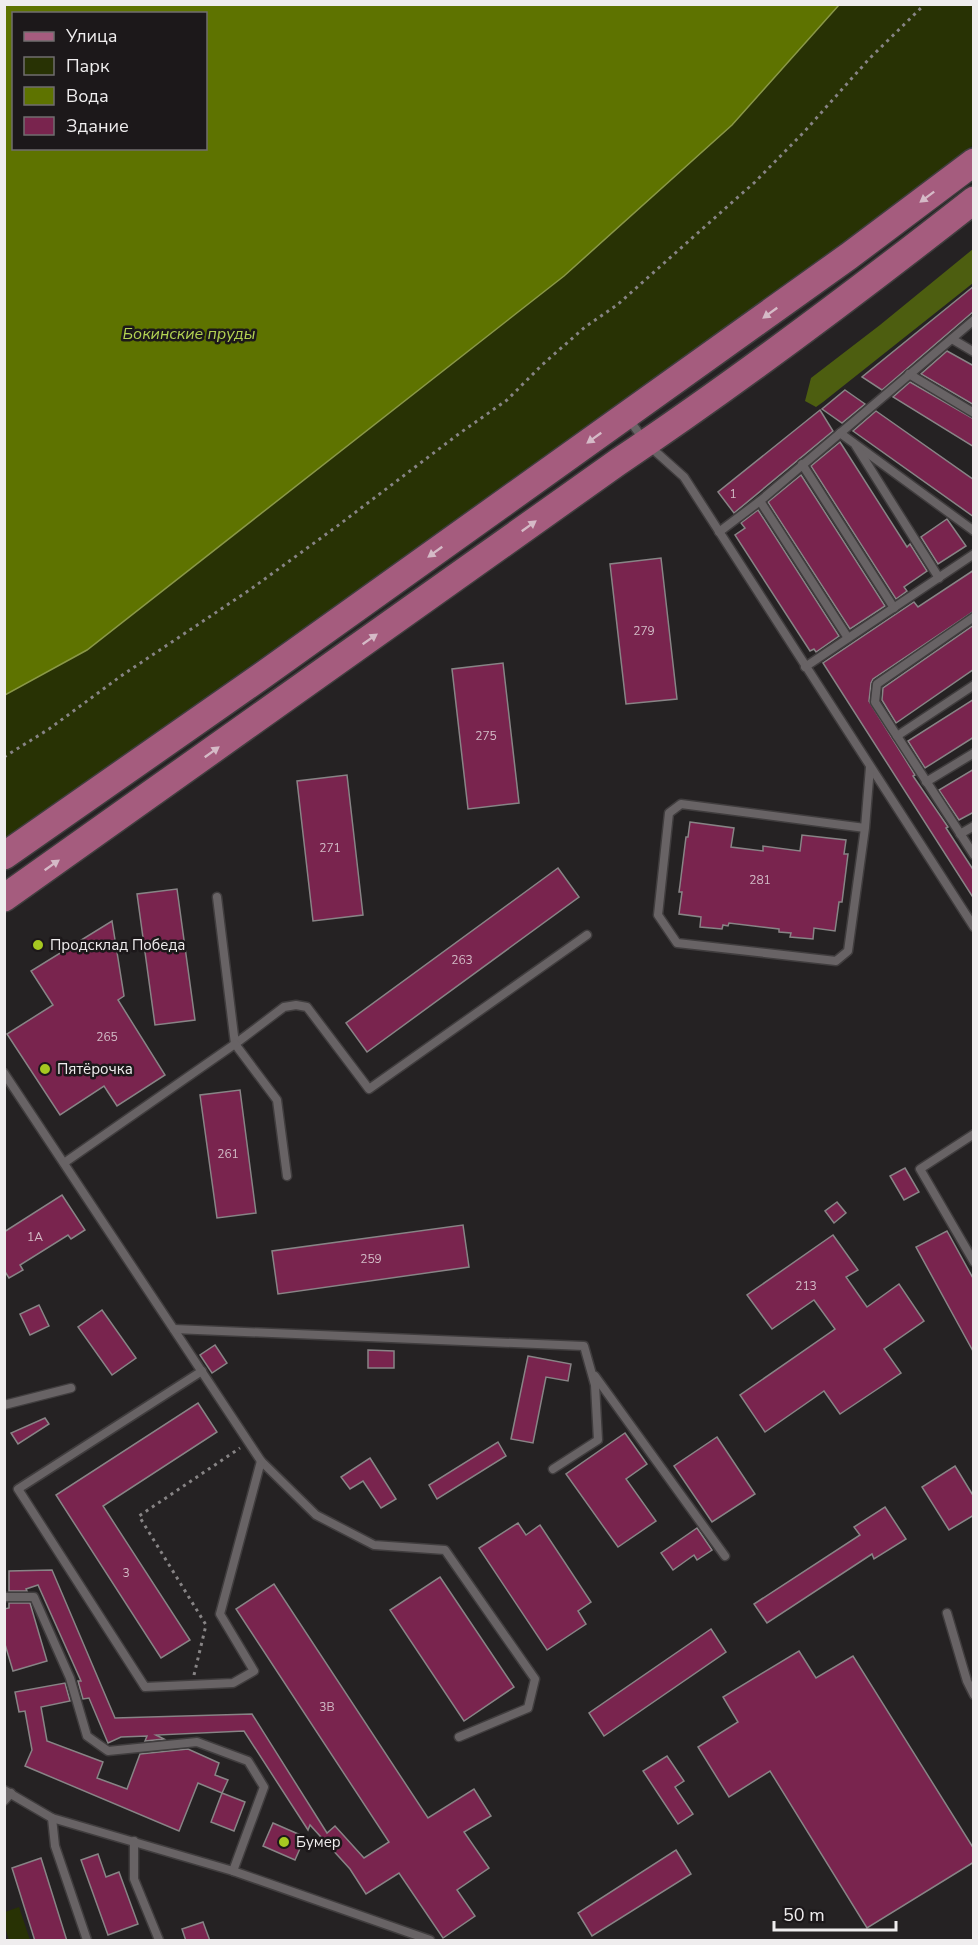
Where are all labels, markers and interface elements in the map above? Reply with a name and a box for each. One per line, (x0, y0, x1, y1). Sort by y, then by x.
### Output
legend (12, 12, 207, 150)
text: Улица (65, 24, 117, 48)
text: Парк (66, 54, 110, 78)
text: Вода (66, 84, 109, 108)
text: Здание (66, 114, 129, 138)
one-way arrow (919, 191, 935, 203)
one-way arrow (762, 307, 778, 319)
water label: Бокинские пруды (123, 323, 256, 345)
one-way arrow (587, 432, 602, 444)
house number: 1 (729, 486, 737, 502)
one-way arrow (521, 520, 537, 532)
one-way arrow (428, 546, 444, 558)
house number: 279 (633, 623, 655, 639)
one-way arrow (362, 633, 378, 645)
house number: 275 (475, 728, 497, 744)
one-way arrow (203, 746, 219, 758)
house number: 271 (319, 840, 341, 856)
one-way arrow (44, 859, 60, 871)
house number: 281 (749, 872, 771, 888)
place label: Продсклад Победа (50, 935, 185, 955)
marker: Продсклад Победа (31, 938, 45, 952)
house number: 263 (451, 952, 473, 968)
house number: 265 (96, 1029, 118, 1045)
place label: Пятёрочка (57, 1059, 133, 1079)
marker: Пятёрочка (38, 1062, 52, 1076)
house number: 261 (217, 1146, 239, 1162)
house number: 1А (27, 1229, 43, 1245)
house number: 259 (360, 1251, 382, 1267)
house number: 213 (795, 1278, 817, 1294)
house number: 3 (122, 1565, 130, 1581)
house number: 3В (319, 1699, 335, 1715)
place label: Бумер (296, 1832, 341, 1852)
marker: Бумер (277, 1835, 291, 1849)
scale bar (774, 1894, 896, 1932)
text: 50 m (783, 1903, 825, 1927)

